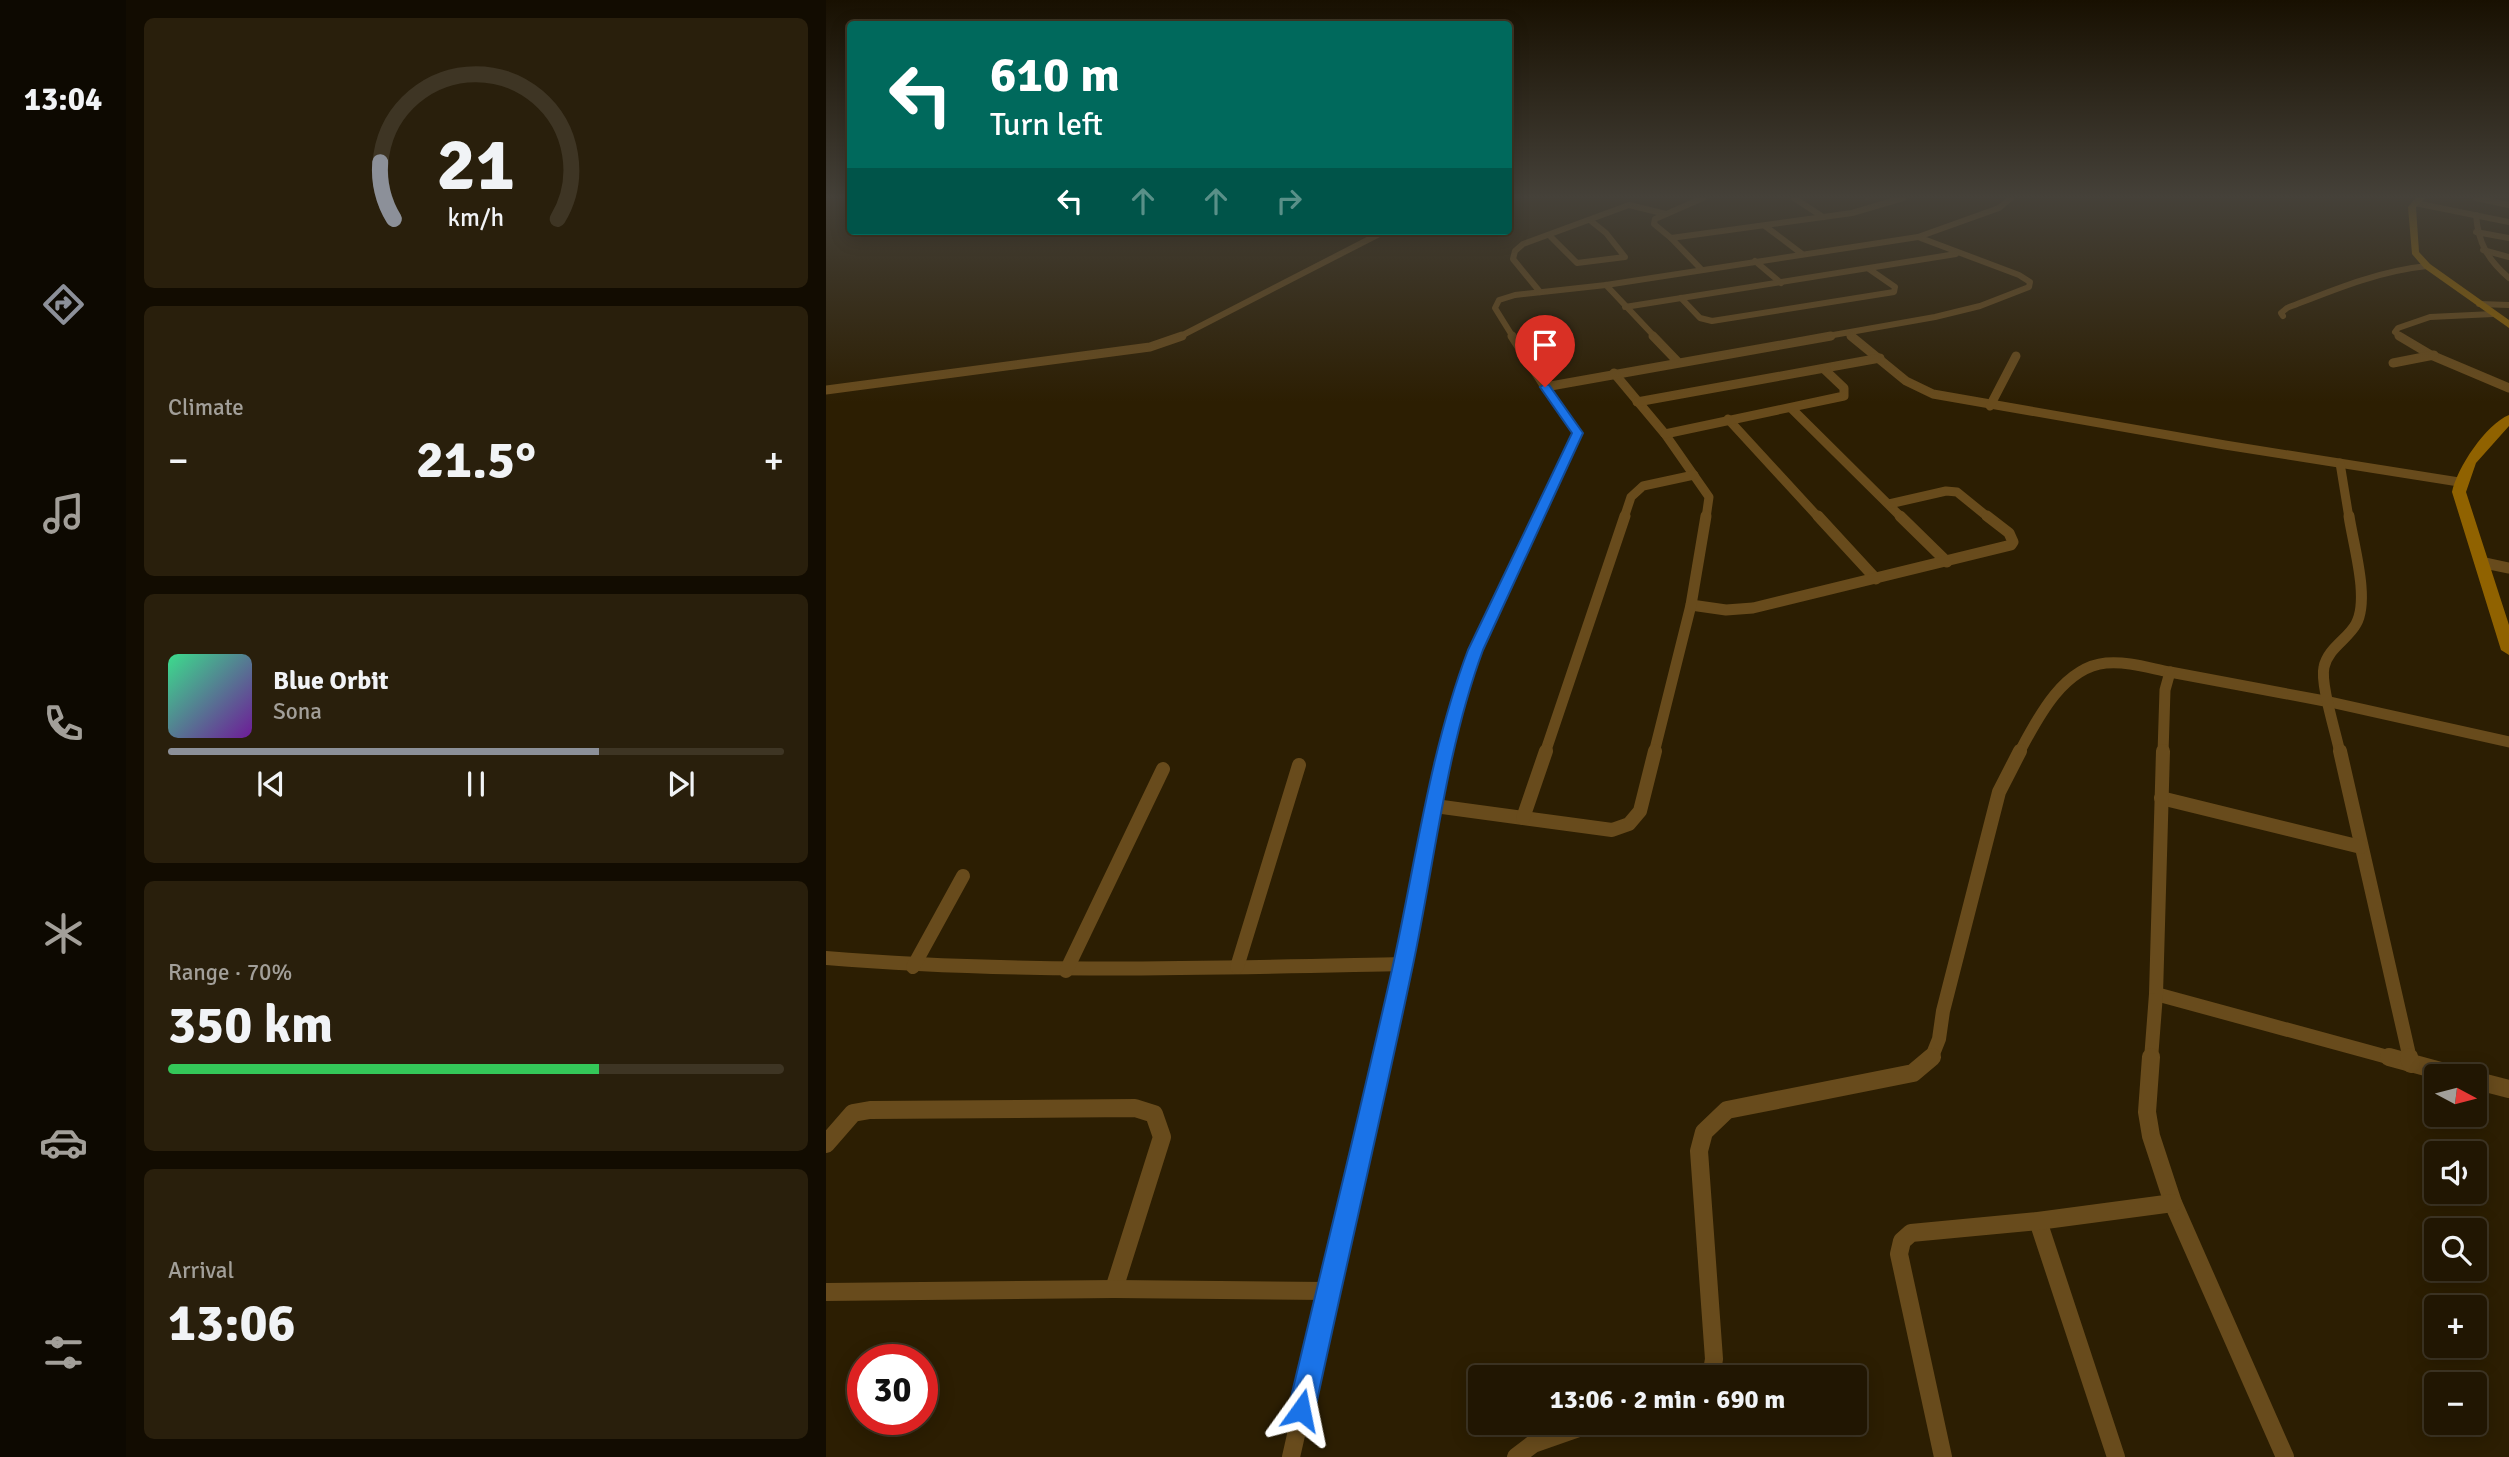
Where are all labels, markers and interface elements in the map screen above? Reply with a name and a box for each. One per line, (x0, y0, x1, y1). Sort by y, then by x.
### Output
text: 610 m (990, 45, 1120, 105)
icon: left (875, 49, 966, 140)
text: 13:04 (24, 80, 102, 119)
text: Turn left (990, 105, 1103, 144)
text: 21 (437, 121, 515, 210)
icon: left (1051, 182, 1089, 220)
icon: ahead (1124, 182, 1162, 220)
icon: ahead (1197, 182, 1235, 220)
icon: right (1270, 182, 1308, 220)
text: km/h (448, 202, 504, 233)
icon: directions (39, 280, 88, 329)
pin (1515, 315, 1575, 387)
icon: arrive (1526, 326, 1564, 364)
text: Climate (168, 393, 244, 422)
text: 21.5° (416, 428, 536, 492)
text: − (168, 437, 189, 484)
text: + (763, 437, 784, 484)
icon: music (39, 489, 88, 538)
text: Blue Orbit (273, 665, 389, 697)
text: Sona (273, 697, 322, 726)
icon: phone (39, 699, 88, 748)
icon: previous (252, 765, 290, 803)
icon: pause (457, 765, 495, 803)
icon: next (662, 765, 700, 803)
icon: climate (39, 909, 88, 958)
text: Range · 70% (168, 958, 292, 987)
text: 350 km (168, 993, 333, 1057)
north arrow (2424, 1064, 2487, 1127)
map controls (2424, 1064, 2487, 1435)
icon: car (39, 1118, 88, 1167)
button: sound (2424, 1141, 2487, 1204)
button: search (2424, 1218, 2487, 1281)
text: Arrival (168, 1256, 234, 1285)
text: 13:06 (168, 1291, 296, 1355)
button: + (2424, 1295, 2487, 1358)
icon: filters (39, 1328, 88, 1377)
speed limit sign: 30 (847, 1344, 938, 1435)
button: − (2424, 1372, 2487, 1435)
position arrow (1264, 1373, 1338, 1447)
text: 13:06 · 2 min · 690 m (1550, 1384, 1785, 1416)

